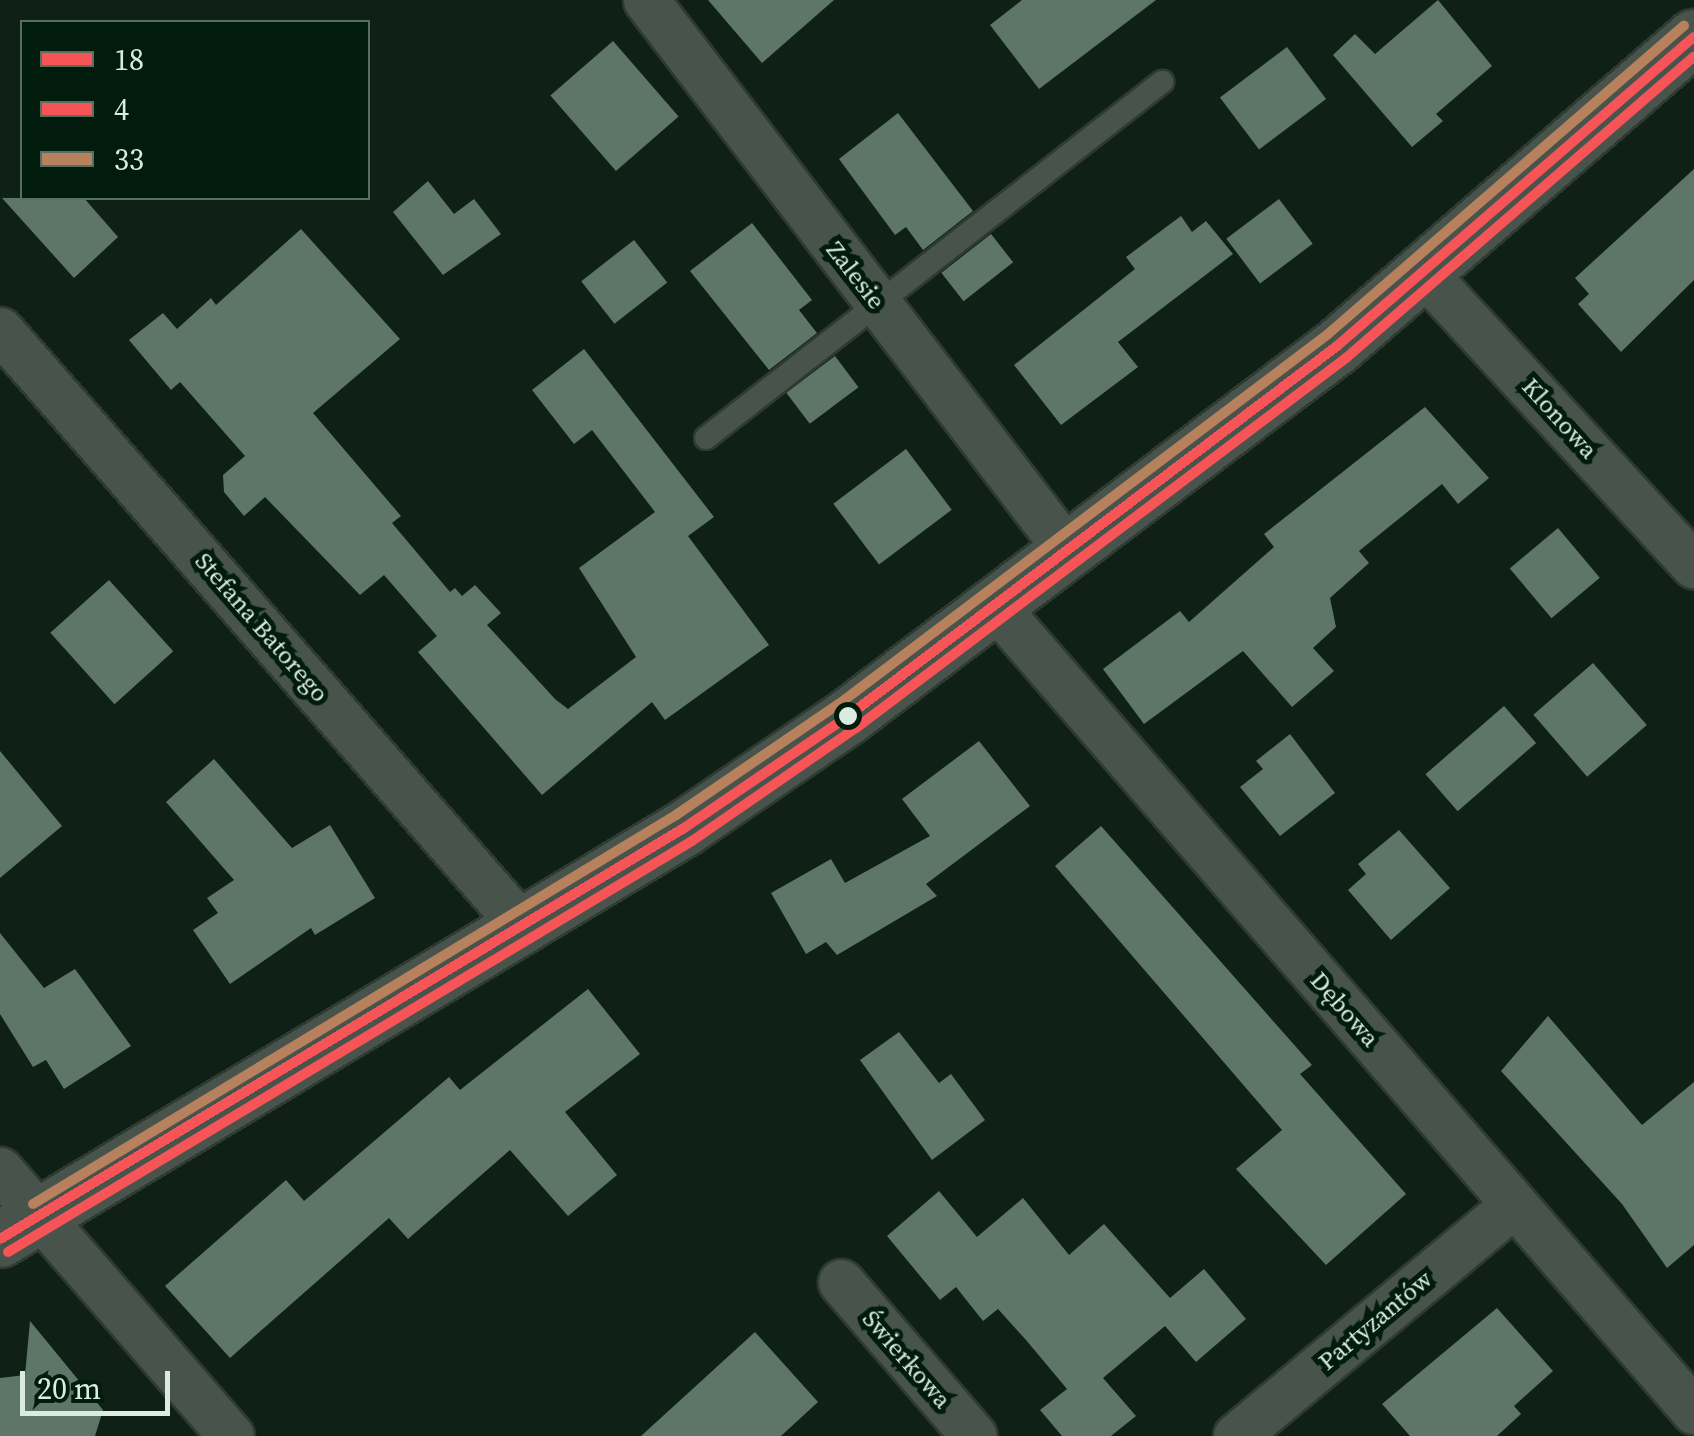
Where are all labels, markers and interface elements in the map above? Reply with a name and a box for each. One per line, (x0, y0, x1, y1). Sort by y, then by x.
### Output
legend (20, 20, 370, 200)
text: 18 (114, 39, 144, 80)
text: 4 (114, 89, 129, 130)
text: 33 (114, 139, 144, 180)
street label: Zalesie (820, 235, 892, 315)
street label: Klonowa (1516, 371, 1604, 465)
street label: Stefana Batorego (189, 546, 335, 708)
unlabelled marker (838, 706, 858, 726)
street label: Dębowa (1304, 965, 1386, 1053)
street label: Partyzantów (1312, 1264, 1438, 1376)
street label: Świerkowa (856, 1304, 958, 1414)
scale bar (25, 1351, 175, 1413)
text: 20 m (37, 1368, 101, 1409)

